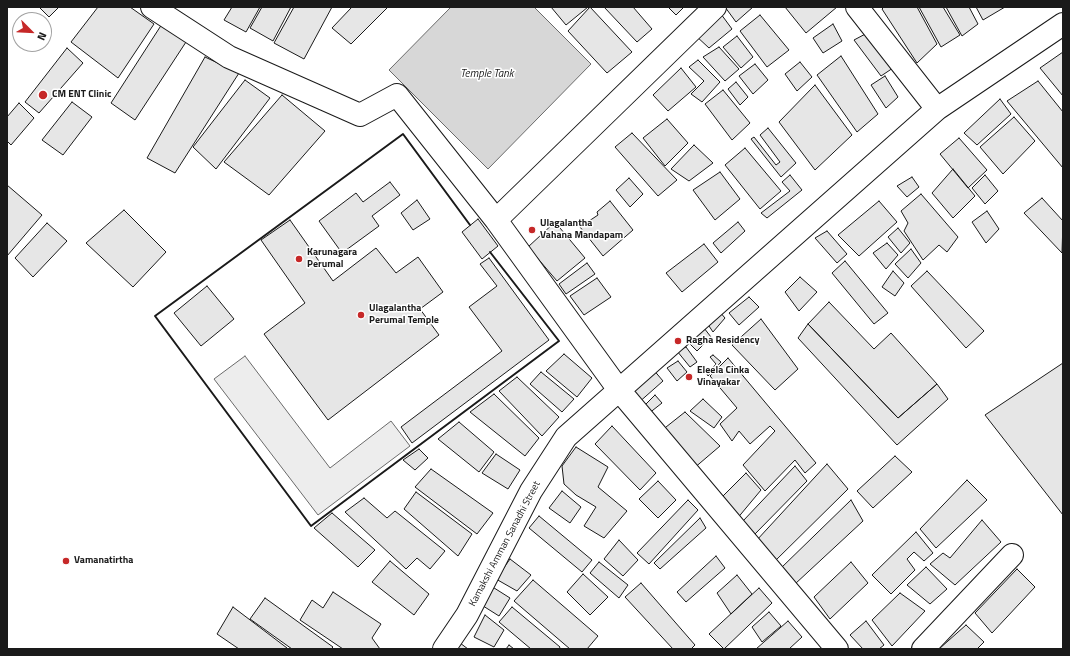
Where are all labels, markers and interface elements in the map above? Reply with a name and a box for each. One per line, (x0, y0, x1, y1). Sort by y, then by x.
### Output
north arrow (12, 12, 52, 52)
text: N (33, 30, 51, 43)
water label: Temple Tank (460, 67, 514, 81)
marker: CM ENT Clinic (37, 89, 49, 101)
place label: CM ENT Clinic (52, 89, 111, 101)
place label: Ulagalantha Vahana Mandapam (540, 218, 623, 242)
marker: Ulagalantha Vahana Mandapam (527, 225, 537, 235)
place label: Karunagara Perumal (307, 247, 357, 270)
marker: Karunagara Perumal (294, 254, 304, 264)
place label: Ulagalantha Perumal Temple (369, 303, 439, 326)
marker: Ulagalantha Perumal Temple (356, 310, 366, 320)
place label: Ragha Residency (686, 335, 760, 347)
marker: Ragha Residency (673, 336, 683, 346)
place label: Eleela Cinka Vinayakar (697, 365, 749, 388)
marker: Eleela Cinka Vinayakar (684, 372, 694, 382)
street label: Kamakshi Amman Sanadhi Street (467, 479, 543, 609)
place label: Vamanatirtha (74, 555, 133, 567)
marker: Vamanatirtha (61, 556, 71, 566)

